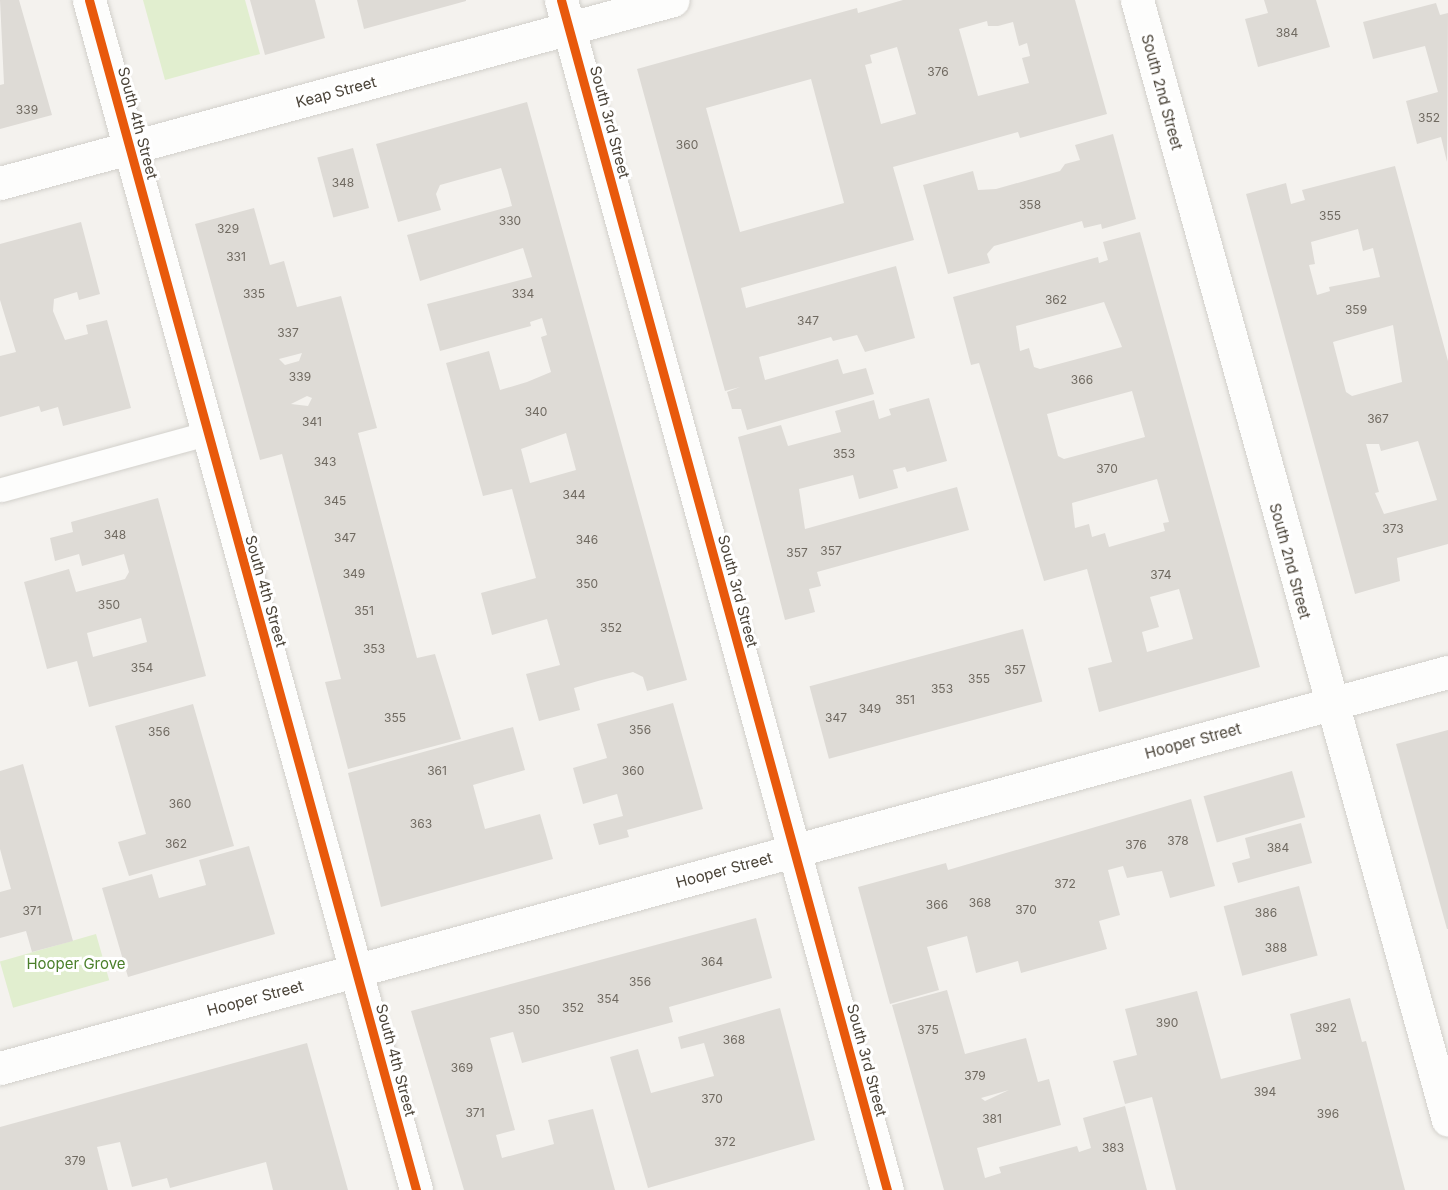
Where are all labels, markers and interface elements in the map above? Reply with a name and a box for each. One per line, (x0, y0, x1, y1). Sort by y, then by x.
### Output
house number: 384 (1276, 26, 1298, 40)
street label: South 2nd Street (1138, 32, 1186, 152)
street label: South 3rd Street (586, 64, 634, 180)
street label: South 4th Street (114, 65, 162, 181)
house number: 376 (927, 65, 949, 79)
street label: Keap Street (294, 73, 378, 111)
house number: 339 (16, 103, 38, 117)
house number: 352 (1418, 111, 1440, 125)
house number: 360 (676, 138, 698, 152)
house number: 348 (332, 176, 354, 190)
house number: 358 (1019, 198, 1041, 212)
house number: 355 (1319, 209, 1341, 223)
house number: 330 (499, 214, 521, 228)
house number: 329 (217, 222, 239, 236)
house number: 331 (226, 250, 246, 264)
house number: 335 (243, 287, 265, 301)
house number: 334 (512, 287, 534, 301)
house number: 362 (1045, 293, 1067, 307)
house number: 359 (1345, 303, 1367, 317)
house number: 347 (797, 314, 819, 328)
house number: 337 (277, 326, 299, 340)
house number: 339 (289, 370, 311, 384)
house number: 366 (1071, 373, 1093, 387)
house number: 340 (525, 405, 547, 419)
house number: 367 (1367, 412, 1389, 426)
house number: 341 (302, 415, 322, 429)
house number: 353 (833, 447, 855, 461)
house number: 343 (314, 455, 336, 469)
house number: 370 (1096, 462, 1118, 476)
house number: 344 (563, 488, 585, 502)
house number: 345 (324, 494, 346, 508)
street label: South 2nd Street (1266, 501, 1314, 621)
house number: 373 (1382, 522, 1404, 536)
house number: 348 (104, 528, 126, 542)
house number: 347 (334, 531, 356, 545)
street label: South 4th Street (241, 533, 291, 649)
house number: 346 (576, 533, 598, 547)
street label: South 3rd Street (714, 533, 762, 649)
house number: 357 (820, 544, 842, 558)
house number: 357 (786, 546, 808, 560)
house number: 349 (343, 567, 365, 581)
house number: 374 (1150, 568, 1172, 582)
house number: 350 (576, 577, 598, 591)
house number: 350 (98, 598, 120, 612)
house number: 351 (354, 604, 374, 618)
house number: 352 (600, 621, 622, 635)
house number: 353 (363, 642, 385, 656)
house number: 354 (131, 661, 153, 675)
house number: 357 (1004, 663, 1026, 677)
house number: 355 (968, 672, 990, 686)
house number: 353 (931, 682, 953, 696)
house number: 351 (895, 693, 915, 707)
house number: 349 (859, 702, 881, 716)
house number: 355 (384, 711, 406, 725)
house number: 347 (825, 711, 847, 725)
street label: Hooper Street (1143, 719, 1243, 763)
house number: 356 (629, 723, 651, 737)
house number: 356 (148, 725, 170, 739)
house number: 361 (427, 764, 447, 778)
house number: 360 (622, 764, 644, 778)
house number: 360 (169, 797, 191, 811)
house number: 363 (410, 817, 432, 831)
house number: 378 (1167, 834, 1189, 848)
house number: 362 (165, 837, 187, 851)
house number: 376 (1125, 838, 1147, 852)
house number: 384 (1267, 841, 1289, 855)
street label: Hooper Street (674, 848, 774, 892)
house number: 372 (1054, 877, 1076, 891)
house number: 368 (969, 896, 991, 910)
house number: 366 (926, 898, 948, 912)
house number: 370 (1015, 903, 1037, 917)
house number: 371 (22, 904, 42, 918)
house number: 386 (1255, 906, 1277, 920)
house number: 388 (1265, 941, 1287, 955)
park label: Hooper Grove (26, 955, 126, 973)
house number: 364 (701, 955, 723, 969)
house number: 356 (629, 975, 651, 989)
street label: Hooper Street (205, 976, 305, 1020)
house number: 354 (597, 992, 619, 1006)
house number: 352 (562, 1001, 584, 1015)
street label: South 4th Street (372, 1002, 420, 1118)
street label: South 3rd Street (843, 1002, 891, 1118)
house number: 350 (518, 1003, 540, 1017)
house number: 390 (1156, 1016, 1178, 1030)
house number: 392 (1315, 1021, 1337, 1035)
house number: 375 (917, 1023, 939, 1037)
house number: 368 (723, 1033, 745, 1047)
house number: 369 (451, 1061, 473, 1075)
house number: 379 (964, 1069, 986, 1083)
house number: 394 (1254, 1085, 1276, 1099)
house number: 370 (701, 1092, 723, 1106)
house number: 371 (465, 1106, 485, 1120)
house number: 396 (1317, 1107, 1339, 1121)
house number: 381 (982, 1112, 1002, 1126)
house number: 372 (714, 1135, 736, 1149)
house number: 383 (1102, 1141, 1124, 1155)
house number: 379 (64, 1154, 86, 1168)

